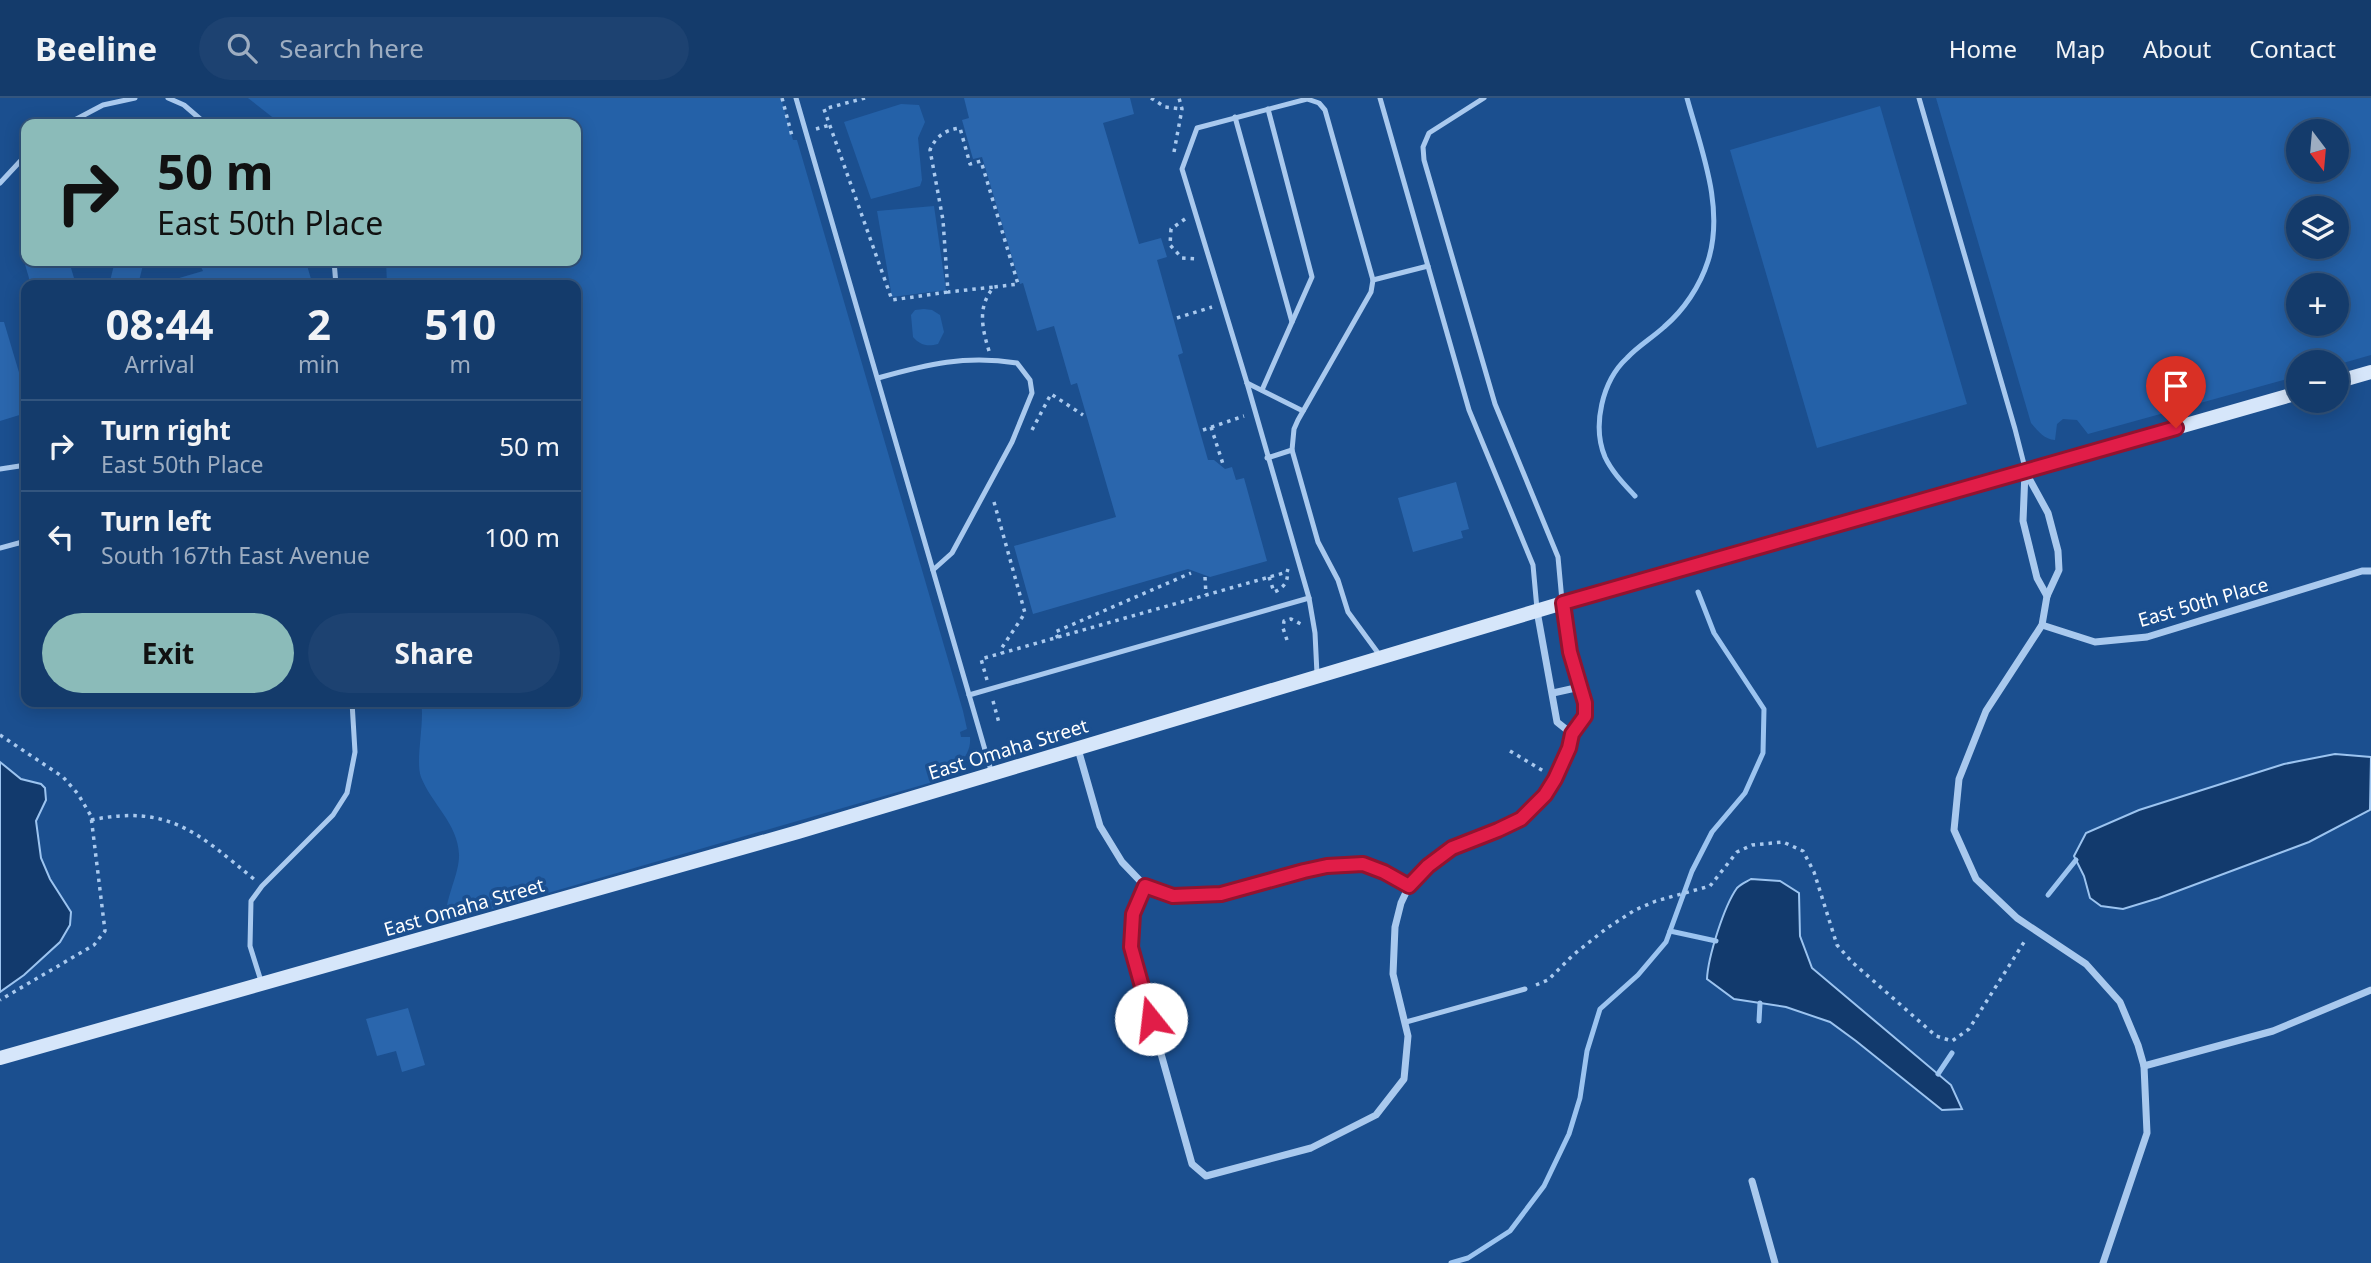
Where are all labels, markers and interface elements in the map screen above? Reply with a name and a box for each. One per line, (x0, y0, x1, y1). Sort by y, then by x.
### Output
search box (199, 17, 689, 80)
text: Beeline (35, 26, 157, 71)
icon: search (223, 29, 261, 67)
text: Search here (279, 30, 424, 66)
text: Home (1949, 32, 2017, 65)
text: Map (2055, 32, 2105, 65)
text: About (2143, 32, 2211, 65)
text: Contact (2249, 32, 2336, 65)
north arrow (2286, 119, 2348, 182)
map controls (2286, 119, 2349, 413)
text: 50 m (157, 138, 274, 204)
icon: right (42, 147, 133, 238)
button: layers (2286, 196, 2349, 259)
text: East 50th Place (157, 201, 383, 244)
button: + (2286, 273, 2349, 336)
text: 08:44 (106, 295, 213, 352)
text: 2 (307, 295, 331, 352)
text: 510 (424, 295, 496, 352)
text: Arrival (124, 348, 195, 380)
text: min (298, 348, 340, 380)
text: m (450, 348, 471, 380)
button: − (2286, 350, 2349, 413)
pin (2146, 356, 2206, 428)
icon: arrive (2157, 367, 2195, 405)
text: Turn right (101, 412, 231, 448)
icon: right (42, 427, 80, 465)
text: 50 m (499, 428, 560, 464)
text: East 50th Place (101, 448, 264, 480)
text: Turn left (101, 503, 212, 539)
icon: left (42, 518, 80, 556)
text: 100 m (484, 519, 560, 555)
text: South 167th East Avenue (101, 539, 370, 571)
street label: East 50th Place (2135, 571, 2271, 633)
button: Exit (42, 613, 294, 693)
button: Share (308, 613, 560, 693)
street label: East Omaha Street (925, 712, 1091, 786)
street label: East Omaha Street (381, 872, 547, 942)
position arrow (1114, 982, 1188, 1056)

